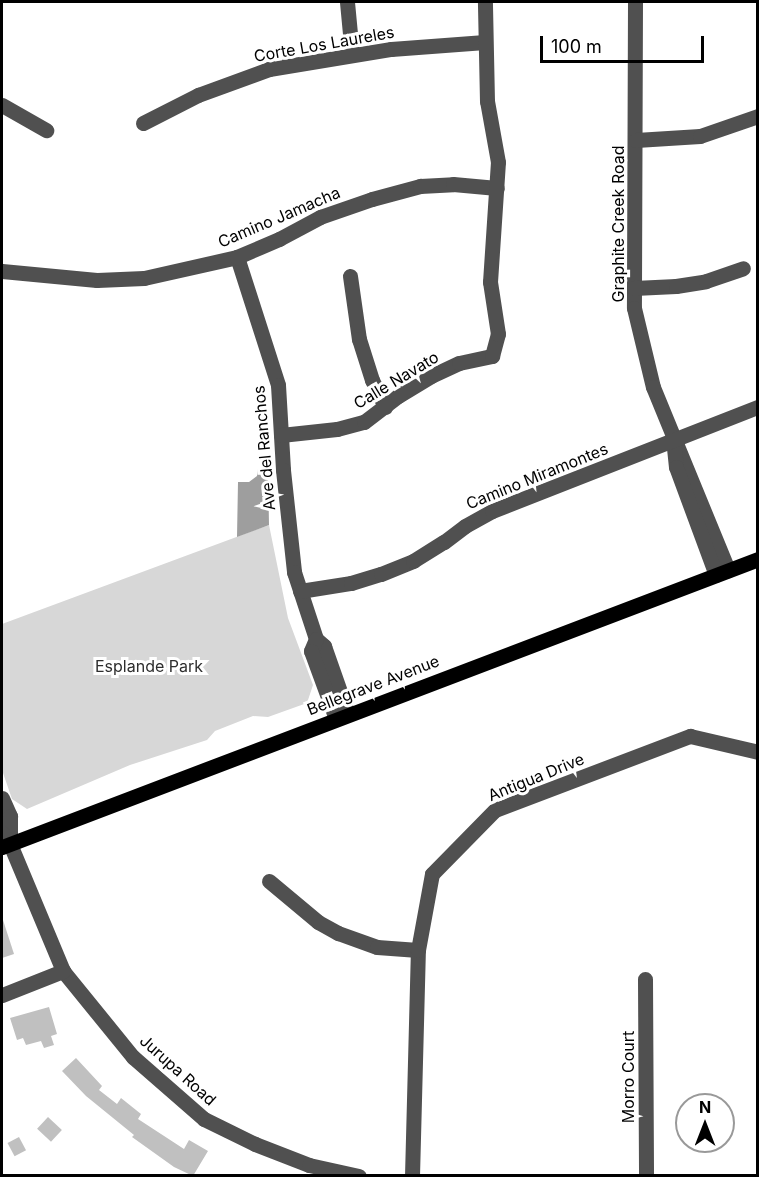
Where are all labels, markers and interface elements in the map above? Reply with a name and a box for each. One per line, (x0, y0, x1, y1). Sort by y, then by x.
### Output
street label: Corte Los Laureles (252, 22, 396, 66)
scale bar (543, 24, 706, 62)
text: 100 m (551, 36, 602, 57)
street label: Graphite Creek Road (608, 146, 628, 302)
street label: Camino Jamacha (215, 183, 343, 251)
street label: Calle Navato (350, 347, 442, 413)
street label: Ave del Ranchos (249, 385, 279, 511)
street label: Camino Miramontes (463, 439, 611, 513)
street label: Bellegrave Avenue (304, 651, 442, 719)
park label: Esplande Park (95, 656, 203, 676)
street label: Antigua Drive (485, 749, 587, 805)
street label: Jurupa Road (136, 1031, 220, 1109)
street label: Morro Court (618, 1031, 638, 1123)
north arrow (675, 1093, 735, 1153)
text: N (699, 1097, 711, 1117)

